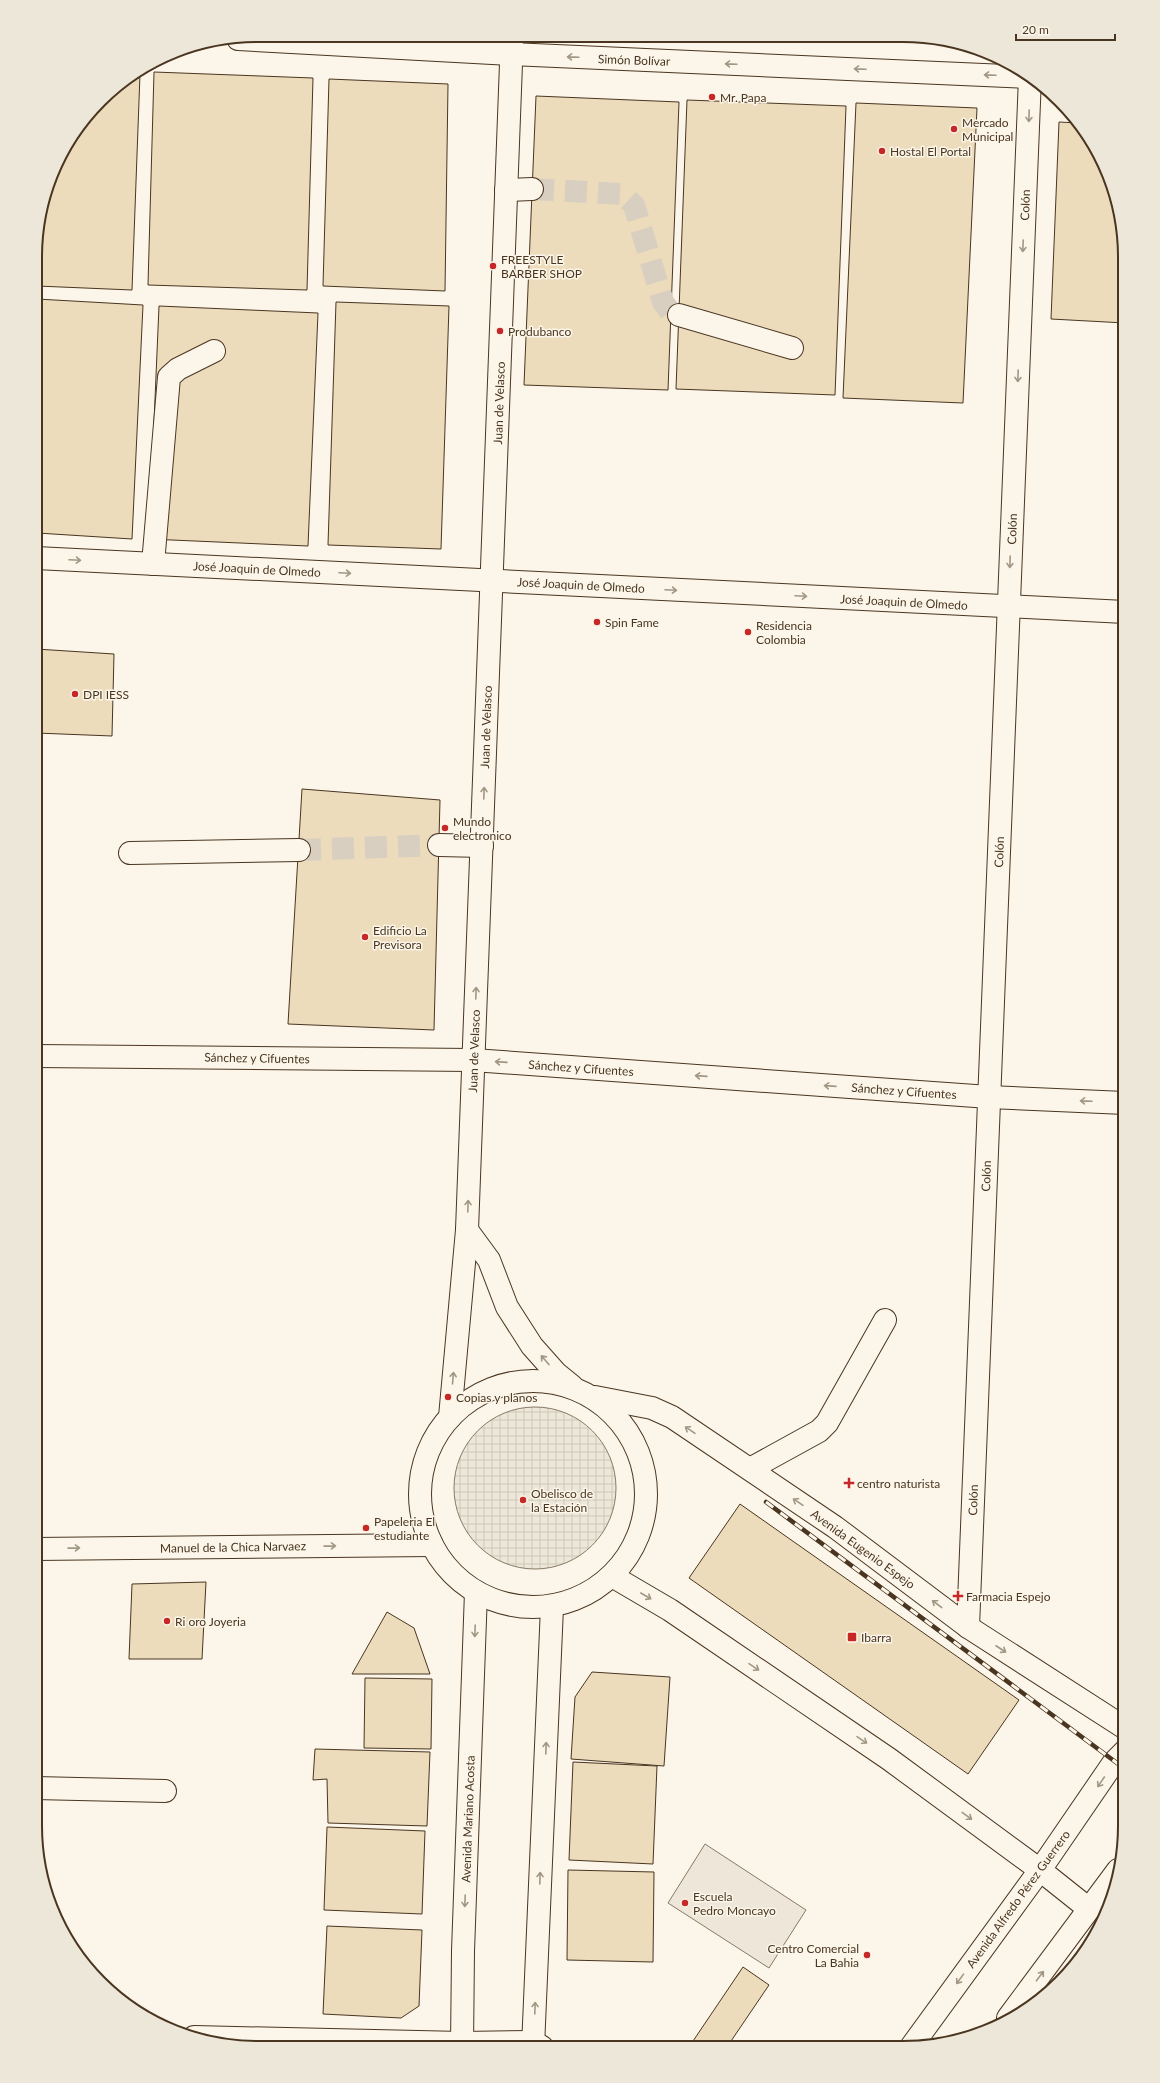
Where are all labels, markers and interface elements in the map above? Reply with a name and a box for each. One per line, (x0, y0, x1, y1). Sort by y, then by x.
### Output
scale bar (1016, 16, 1115, 42)
text: 20 m (1022, 22, 1049, 37)
street label: Simón Bolívar (598, 51, 671, 69)
one-way arrow (567, 53, 580, 61)
one-way arrow (725, 60, 738, 67)
one-way arrow (854, 66, 867, 73)
one-way arrow (984, 71, 997, 79)
place label: Mr. Papa (720, 90, 767, 105)
marker: Mr. Papa (707, 92, 717, 102)
one-way arrow (1025, 109, 1032, 122)
place label: Mercado Municipal (962, 115, 1013, 144)
marker: Mercado Municipal (949, 124, 959, 134)
place label: Hostal El Portal (890, 144, 971, 159)
marker: Hostal El Portal (877, 146, 887, 156)
street label: Colón (1017, 189, 1033, 221)
one-way arrow (1020, 239, 1027, 252)
place label: FREESTYLE BARBER SHOP (501, 252, 582, 281)
marker: FREESTYLE BARBER SHOP (488, 261, 498, 271)
place label: Produbanco (508, 324, 571, 339)
marker: Produbanco (495, 326, 505, 336)
street label: Juan de Velasco (490, 361, 508, 445)
one-way arrow (1014, 369, 1022, 382)
street label: Colón (1004, 513, 1020, 545)
one-way arrow (1007, 555, 1014, 568)
one-way arrow (68, 556, 81, 563)
street label: José Joaquin de Olmedo (193, 558, 321, 580)
one-way arrow (338, 570, 351, 577)
street label: José Joaquin de Olmedo (517, 574, 645, 596)
one-way arrow (664, 586, 677, 593)
street label: José Joaquin de Olmedo (840, 591, 968, 613)
one-way arrow (794, 593, 807, 600)
place label: Spin Fame (605, 615, 659, 630)
marker: Spin Fame (592, 617, 602, 627)
place label: Residencia Colombia (756, 618, 812, 647)
marker: Residencia Colombia (743, 627, 753, 637)
street label: Juan de Velasco (477, 685, 495, 769)
place label: DPI IESS (83, 687, 129, 702)
marker: DPI IESS (70, 689, 80, 699)
one-way arrow (480, 787, 488, 800)
place label: Mundo electronico (453, 814, 512, 843)
marker: Mundo electronico (440, 823, 450, 833)
street label: Colón (991, 836, 1007, 868)
place label: Edificio La Previsora (373, 923, 427, 952)
marker: Edificio La Previsora (360, 932, 370, 942)
one-way arrow (472, 987, 480, 1000)
street label: Juan de Velasco (465, 1009, 483, 1093)
street label: Sánchez y Cifuentes (204, 1050, 310, 1066)
street label: Sánchez y Cifuentes (528, 1057, 634, 1079)
one-way arrow (495, 1059, 508, 1066)
one-way arrow (695, 1073, 708, 1080)
street label: Sánchez y Cifuentes (851, 1080, 957, 1102)
one-way arrow (824, 1082, 837, 1089)
one-way arrow (1080, 1097, 1093, 1105)
street label: Colón (978, 1160, 994, 1192)
one-way arrow (464, 1200, 472, 1213)
one-way arrow (541, 1356, 550, 1366)
one-way arrow (450, 1372, 457, 1385)
place label: Copias y planos (456, 1390, 537, 1405)
marker: Copias y planos (443, 1392, 453, 1402)
one-way arrow (685, 1426, 696, 1434)
place label: centro naturista (857, 1476, 940, 1491)
marker: centro naturista (844, 1478, 854, 1488)
street label: Colón (965, 1484, 981, 1516)
place label: Obelisco de la Estación (531, 1486, 593, 1515)
marker: Obelisco de la Estación (518, 1495, 528, 1505)
one-way arrow (793, 1498, 804, 1506)
street label: Avenida Eugenio Espejo (808, 1506, 918, 1592)
place label: Papeleria El estudiante (374, 1514, 435, 1543)
marker: Papeleria El estudiante (361, 1523, 371, 1533)
street label: Manuel de la Chica Narvaez (160, 1538, 307, 1556)
one-way arrow (323, 1542, 336, 1550)
one-way arrow (67, 1544, 80, 1552)
place label: Farmacia Espejo (966, 1589, 1051, 1604)
marker: Farmacia Espejo (953, 1591, 963, 1601)
one-way arrow (640, 1592, 652, 1600)
one-way arrow (931, 1600, 942, 1608)
place label: Ri oro Joyeria (175, 1614, 246, 1629)
marker: Ri oro Joyeria (162, 1616, 172, 1626)
one-way arrow (471, 1624, 478, 1637)
place label: Ibarra (861, 1630, 892, 1645)
marker: Ibarra (846, 1631, 858, 1643)
one-way arrow (995, 1645, 1007, 1653)
one-way arrow (749, 1663, 760, 1671)
one-way arrow (856, 1736, 867, 1744)
one-way arrow (542, 1742, 549, 1755)
street label: Avenida Mariano Acosta (458, 1755, 478, 1883)
one-way arrow (1097, 1776, 1105, 1787)
one-way arrow (962, 1812, 973, 1821)
street label: Avenida Alfredo Pérez Guerrero (963, 1827, 1073, 1971)
one-way arrow (537, 1872, 544, 1885)
place label: Escuela Pedro Moncayo (693, 1889, 776, 1918)
one-way arrow (461, 1894, 468, 1907)
marker: Escuela Pedro Moncayo (680, 1898, 690, 1908)
place label: Centro Comercial La Bahia (767, 1941, 859, 1970)
marker: Centro Comercial La Bahia (862, 1950, 872, 1960)
one-way arrow (1036, 1970, 1044, 1981)
one-way arrow (956, 1973, 964, 1984)
one-way arrow (531, 2002, 539, 2015)

